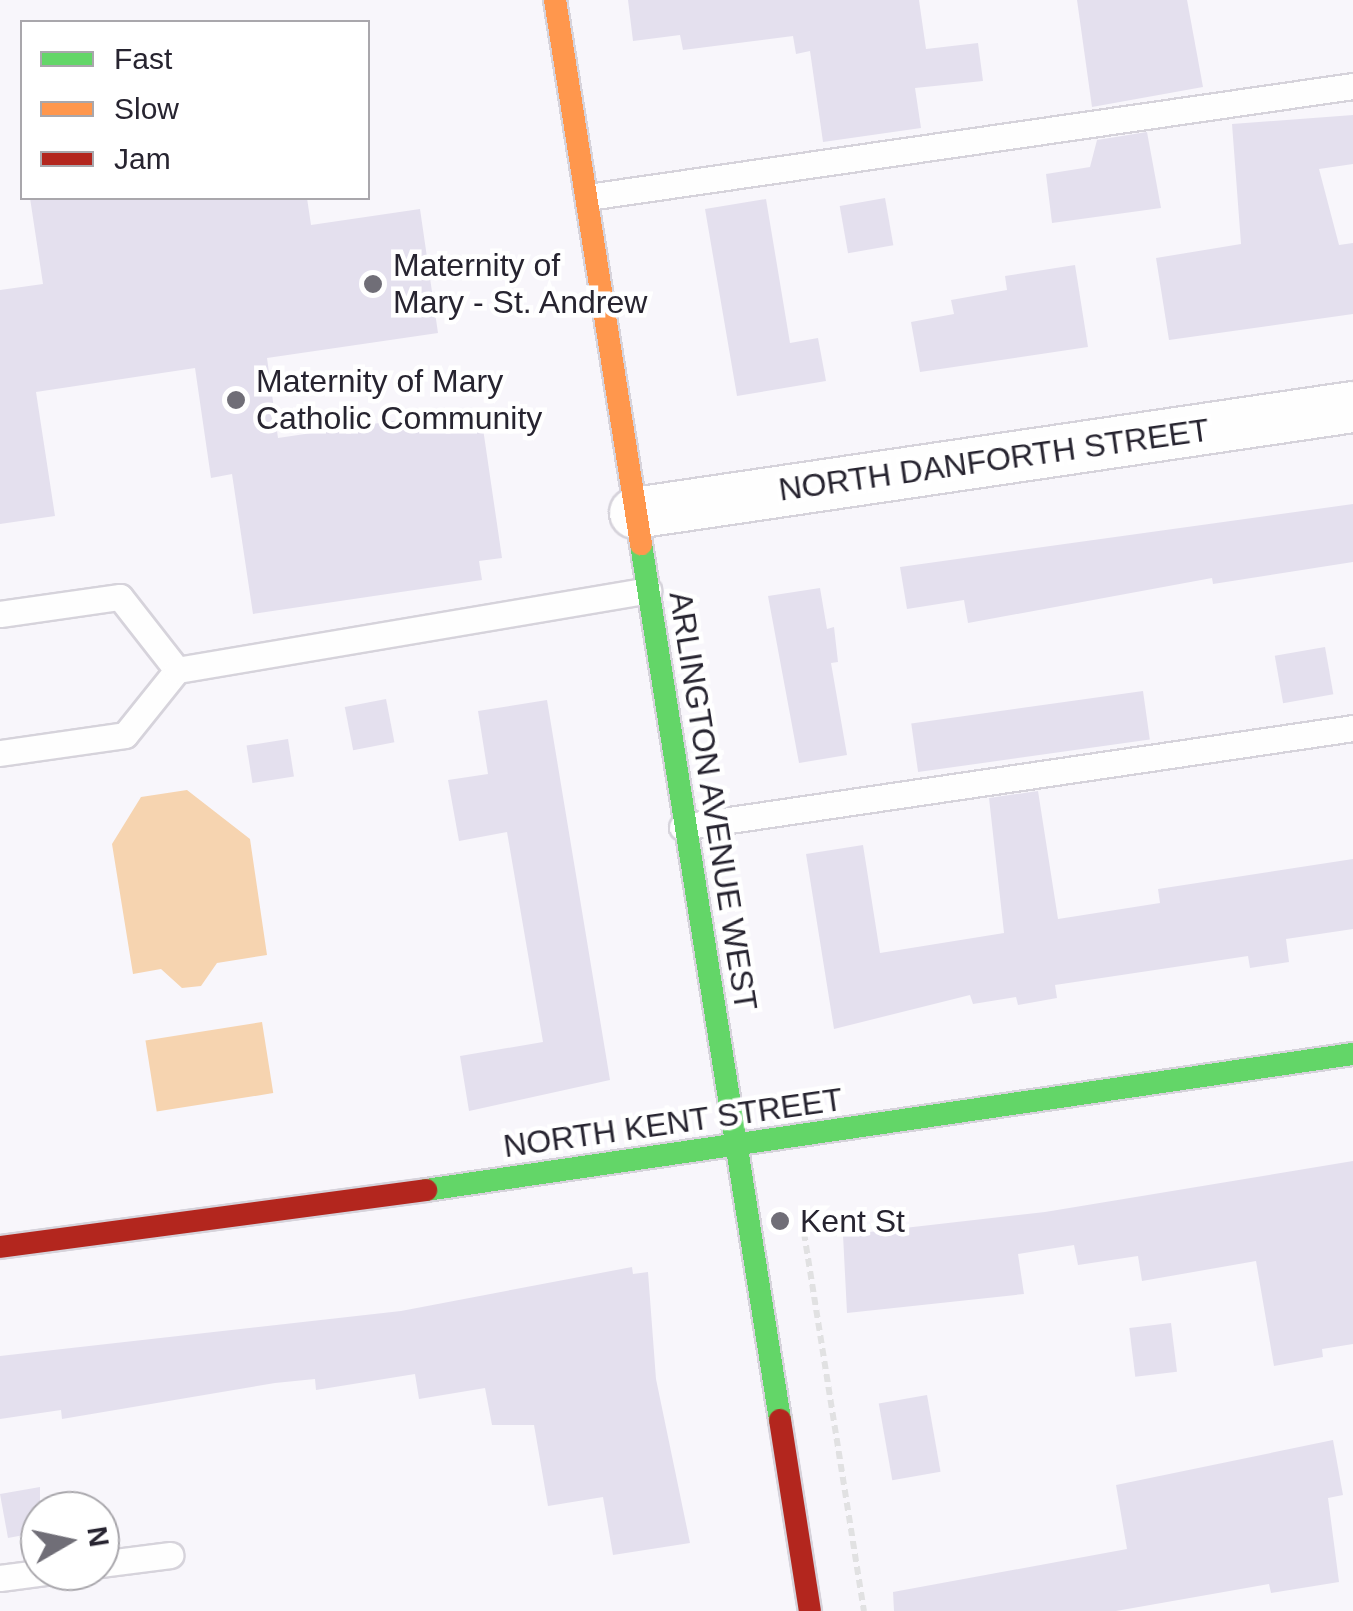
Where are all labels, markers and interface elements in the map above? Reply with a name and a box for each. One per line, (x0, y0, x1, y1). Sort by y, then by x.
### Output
legend (20, 20, 370, 200)
text: Fast (114, 42, 172, 75)
text: Slow (114, 92, 179, 125)
text: Jam (114, 142, 171, 175)
place label: Maternity of Mary - St. Andrew (393, 247, 649, 322)
marker: Maternity of Mary - St. Andrew (362, 273, 384, 295)
place label: Maternity of Mary Catholic Community (256, 363, 542, 438)
marker: Maternity of Mary Catholic Community (225, 389, 247, 411)
street label: NORTH DANFORTH STREET (776, 411, 1212, 509)
street label: ARLINGTON AVENUE WEST (661, 588, 765, 1014)
street label: NORTH KENT STREET (501, 1080, 845, 1166)
place label: Kent St (800, 1202, 905, 1240)
marker: Kent St (769, 1210, 791, 1232)
north arrow (20, 1491, 120, 1591)
text: N (81, 1524, 115, 1549)

